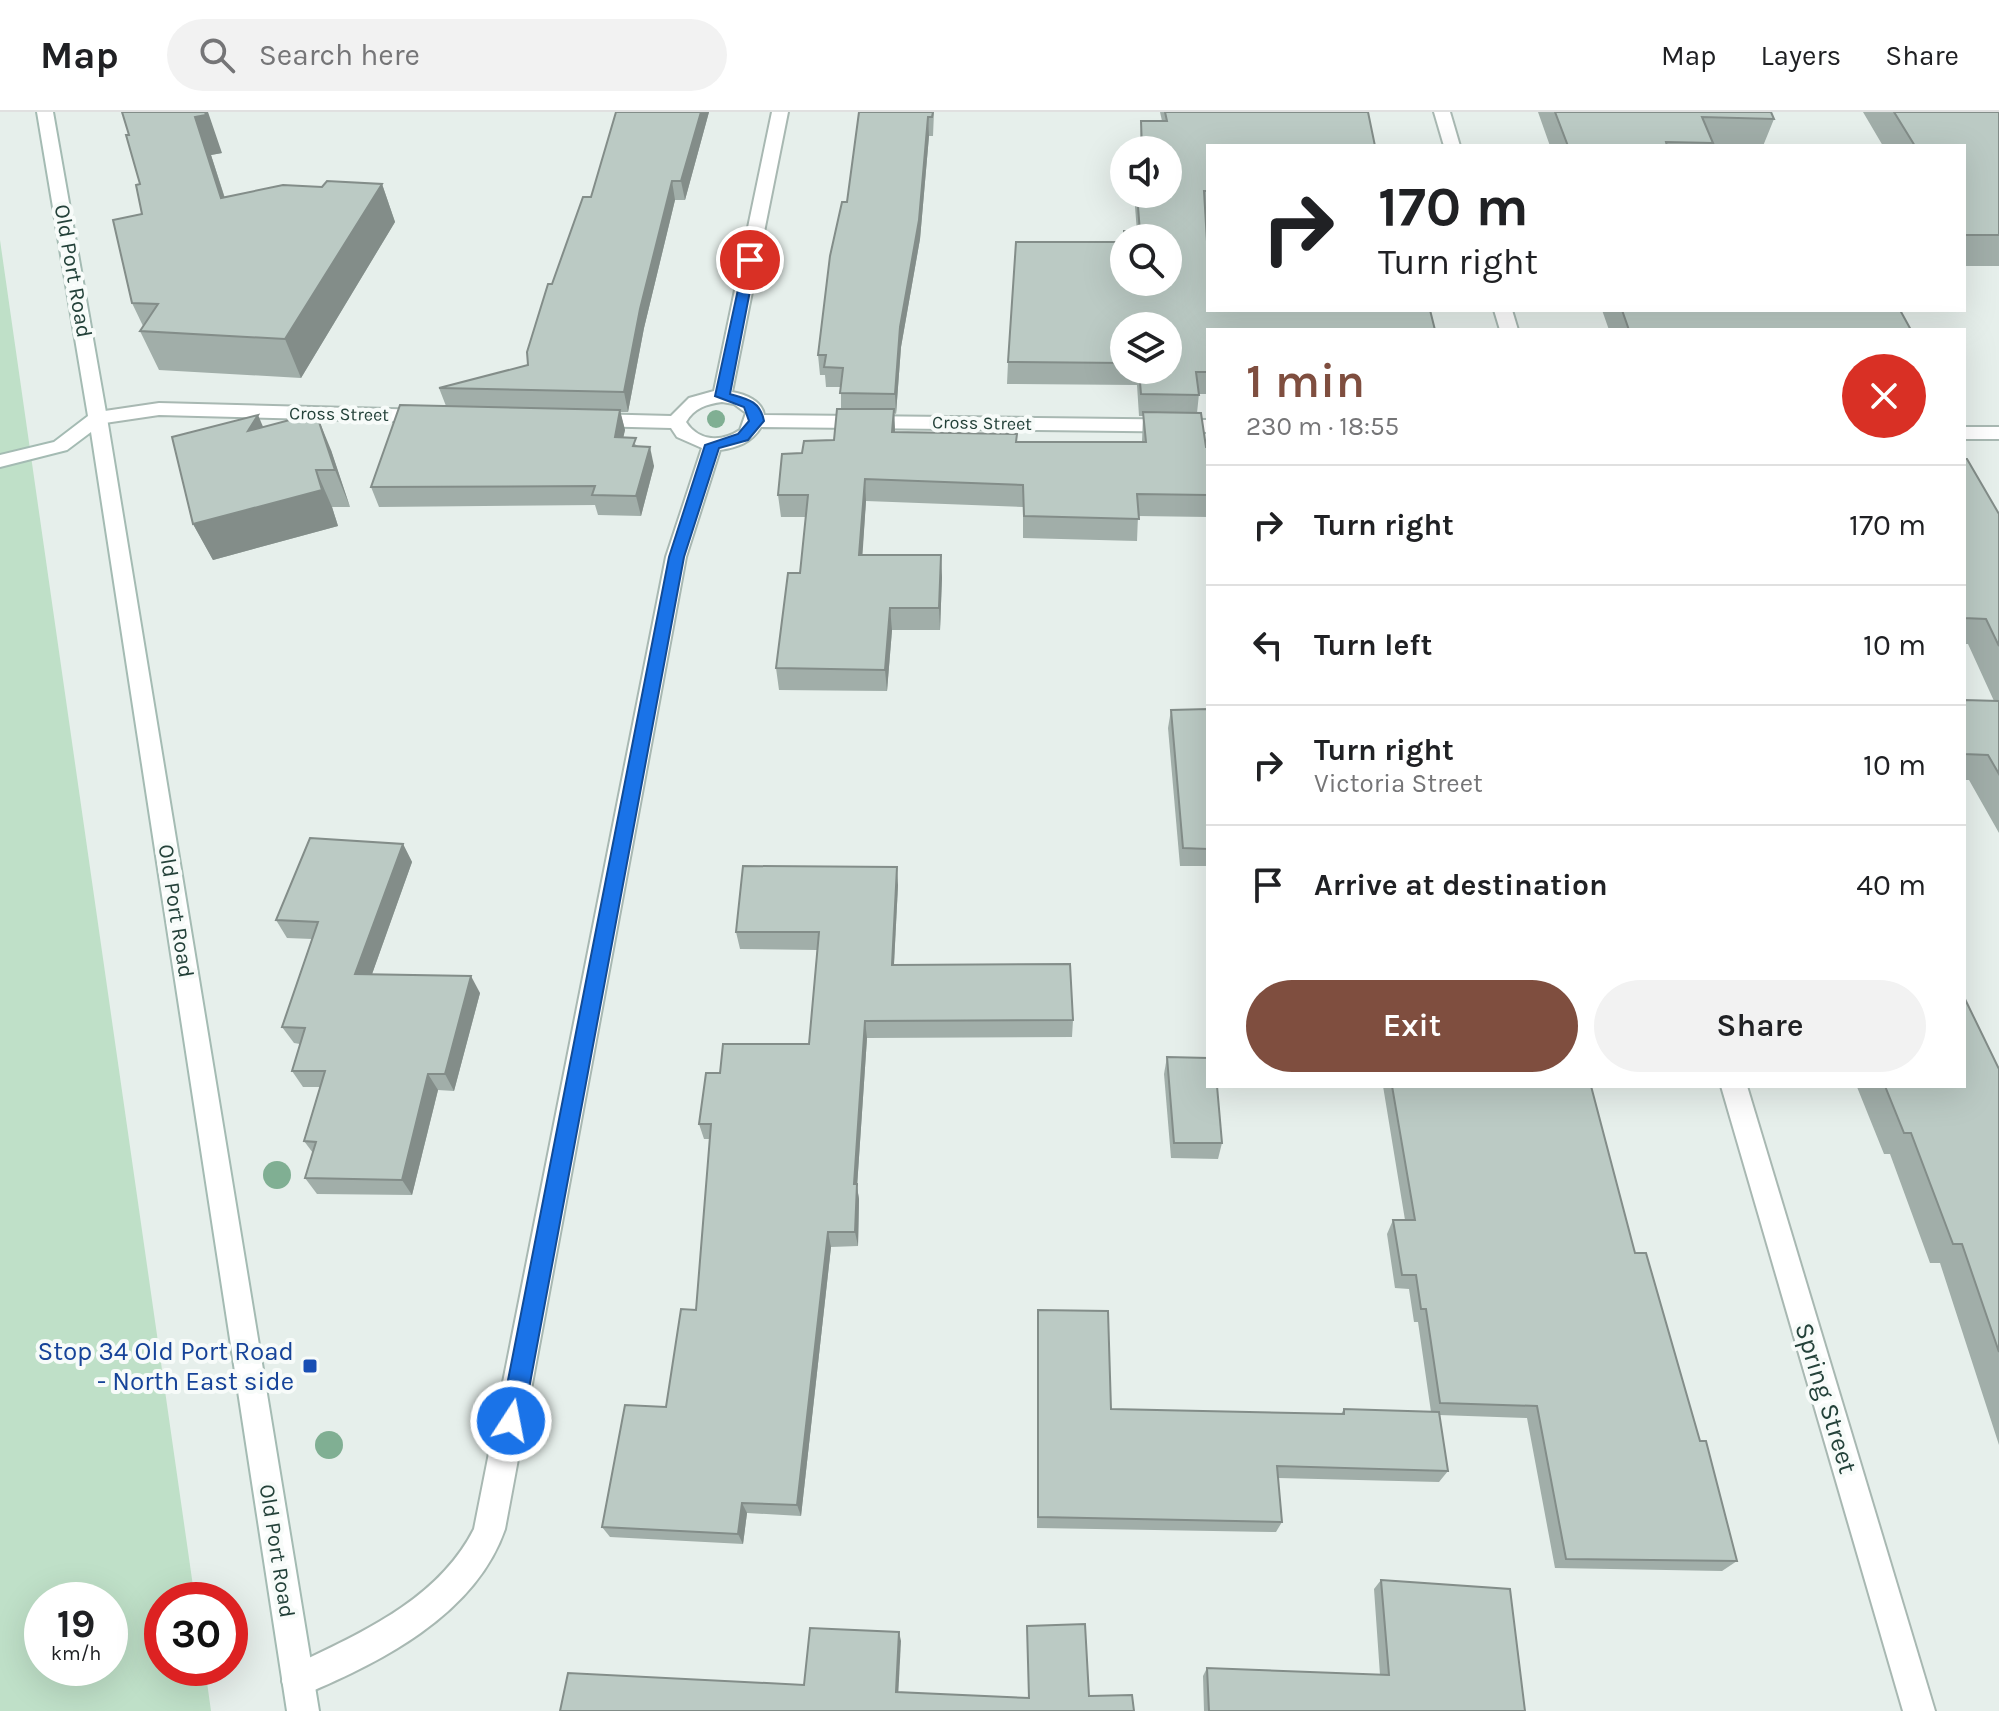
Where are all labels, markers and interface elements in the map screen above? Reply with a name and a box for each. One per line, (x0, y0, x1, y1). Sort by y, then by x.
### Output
search box (167, 19, 727, 91)
text: Map (40, 33, 119, 78)
icon: search (195, 33, 239, 77)
text: Search here (259, 37, 420, 73)
text: Map (1661, 39, 1716, 72)
text: Layers (1760, 39, 1841, 72)
text: Share (1885, 39, 1959, 72)
map controls (1110, 136, 1182, 384)
button: sound (1110, 136, 1182, 208)
text: 170 m (1378, 174, 1529, 239)
icon: right (1246, 176, 1350, 280)
street label: Old Port Road (48, 202, 98, 340)
button: search (1110, 224, 1182, 296)
pin (716, 226, 784, 294)
icon: arrive (728, 238, 772, 282)
text: Turn right (1378, 241, 1538, 283)
button: layers (1110, 312, 1182, 384)
text: 1 min (1246, 353, 1365, 409)
button: close (1842, 354, 1926, 438)
street label: Cross Street (289, 402, 389, 426)
street label: Cross Street (932, 411, 1032, 435)
text: 230 m · 18:55 (1246, 411, 1399, 442)
icon: right (1246, 503, 1290, 547)
text: Turn right (1314, 507, 1454, 543)
text: 170 m (1849, 507, 1926, 543)
icon: left (1246, 623, 1290, 667)
text: Turn left (1314, 627, 1432, 663)
text: 10 m (1863, 627, 1926, 663)
text: Turn right (1314, 732, 1454, 768)
icon: right (1246, 743, 1290, 787)
text: 10 m (1863, 747, 1926, 783)
text: Victoria Street (1314, 768, 1483, 799)
street label: Old Port Road (153, 842, 199, 980)
icon: arrive (1246, 863, 1290, 907)
text: Arrive at destination (1314, 867, 1608, 903)
text: 40 m (1856, 867, 1926, 903)
button: Exit (1246, 980, 1578, 1072)
button: Share (1594, 980, 1926, 1072)
street label: Spring Street (1788, 1319, 1864, 1477)
place label: Stop 34 Old Port Road - North East side (37, 1336, 294, 1397)
marker: Stop 34 Old Port Road - North East side (301, 1357, 319, 1375)
position arrow (469, 1379, 553, 1463)
street label: Old Port Road (254, 1482, 300, 1620)
speed limit sign: 30 (144, 1582, 248, 1686)
text: 19 (57, 1600, 95, 1647)
text: km/h (51, 1642, 101, 1665)

